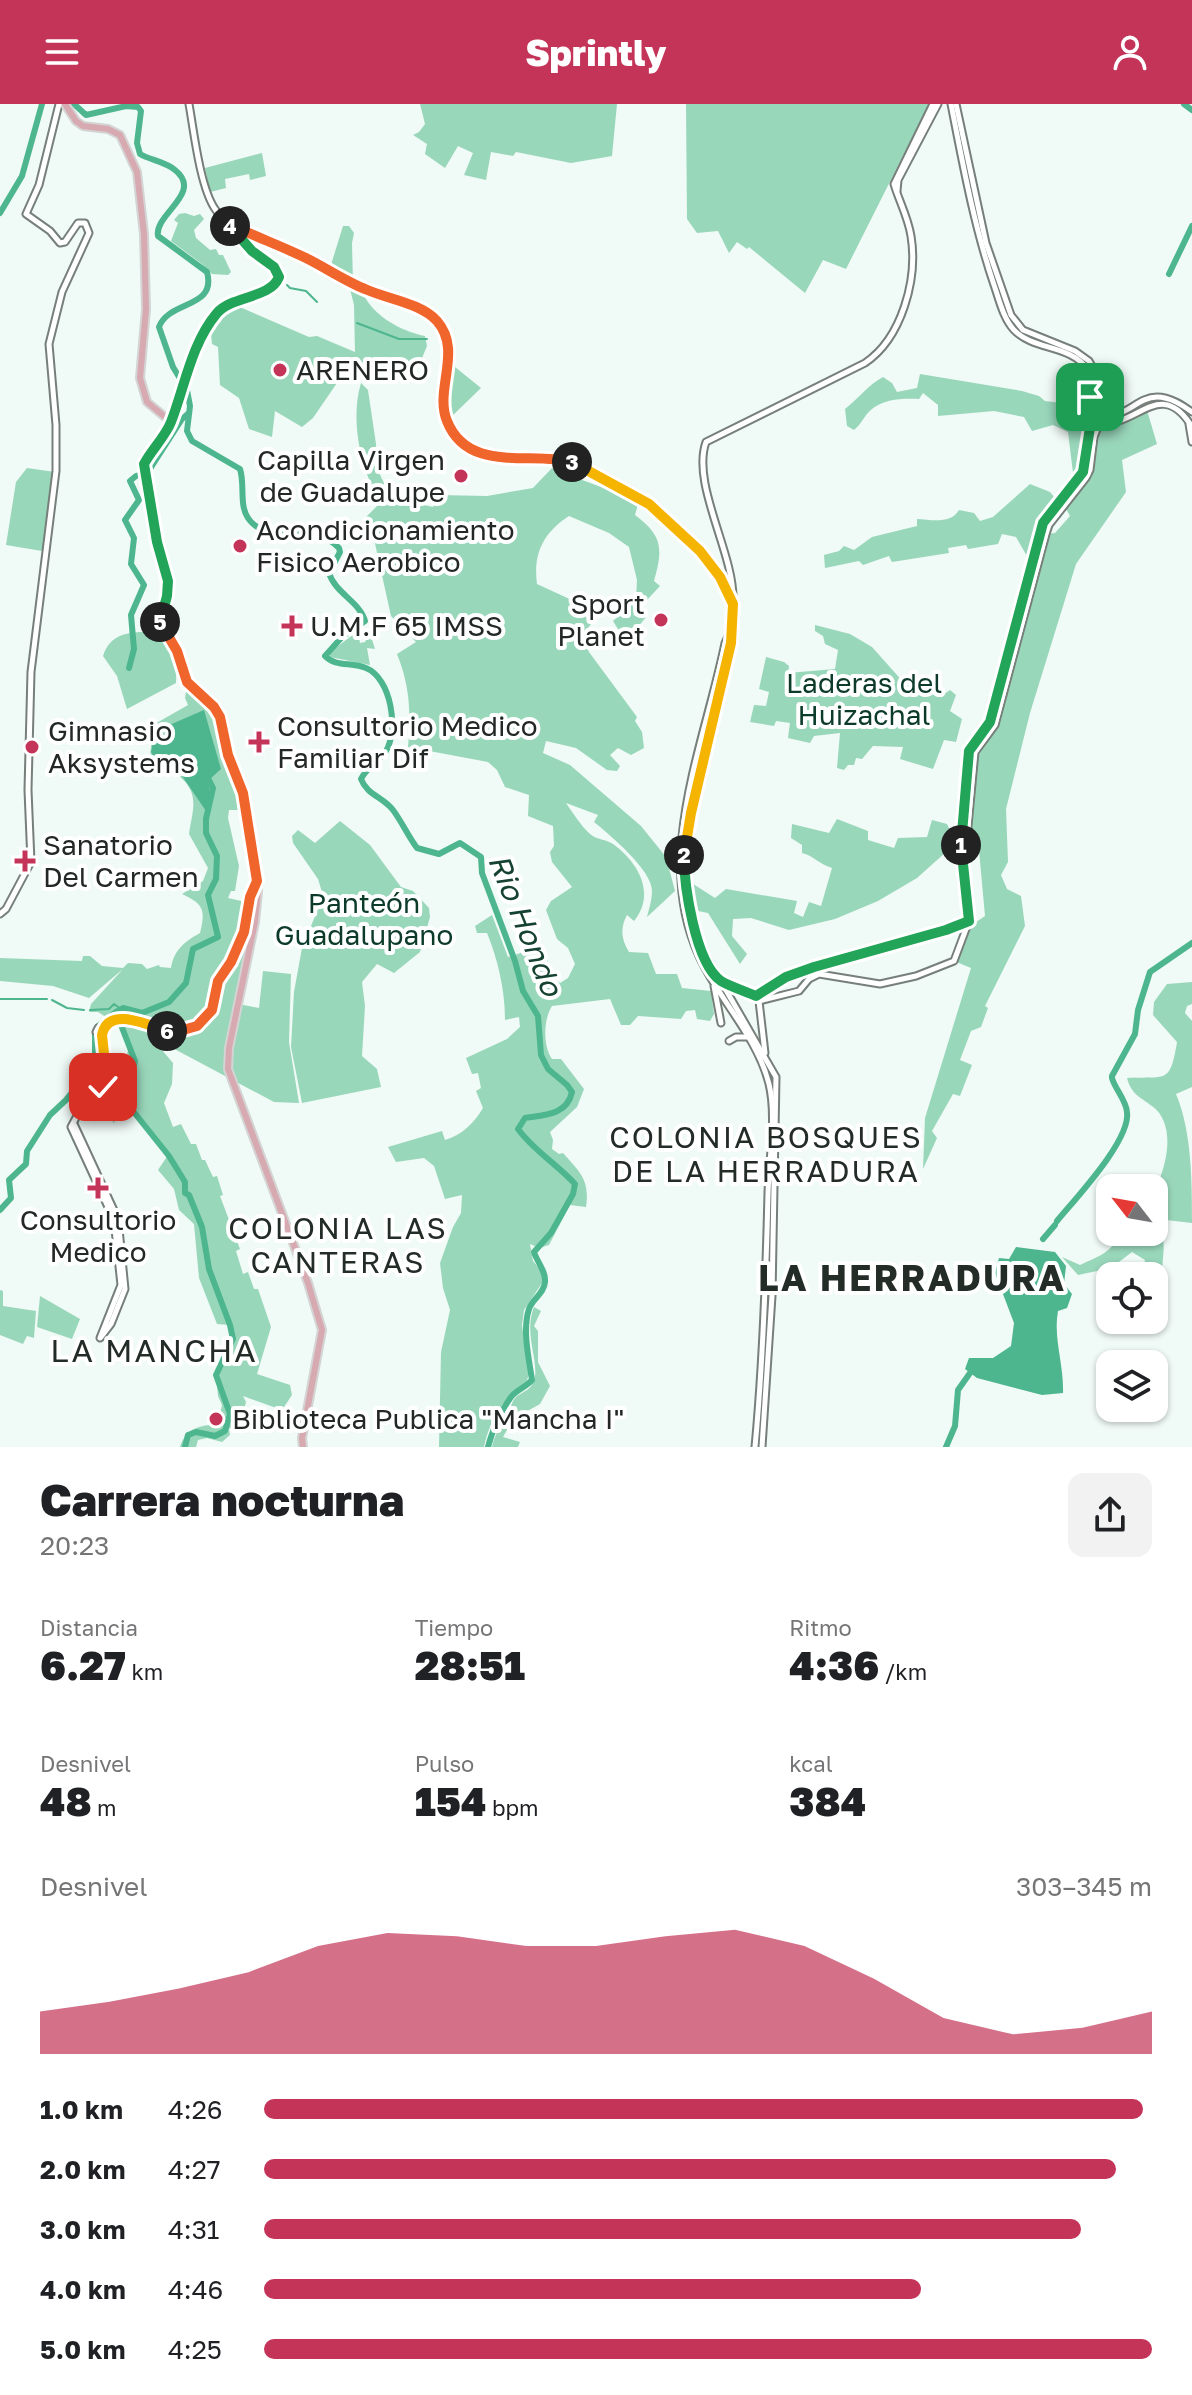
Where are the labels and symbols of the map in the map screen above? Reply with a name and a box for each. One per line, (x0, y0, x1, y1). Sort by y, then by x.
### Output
pin: 4 (210, 206, 250, 246)
place label: ARENERO (296, 353, 429, 386)
marker: ARENERO (271, 361, 289, 379)
pin (1056, 363, 1124, 431)
pin: 3 (552, 442, 592, 482)
place label: Capilla Virgen de Guadalupe (257, 443, 445, 508)
marker: Capilla Virgen de Guadalupe (452, 467, 470, 485)
place label: Acondicionamiento Fisico Aerobico (256, 513, 515, 578)
marker: Acondicionamiento Fisico Aerobico (231, 537, 249, 555)
place label: Sport Planet (557, 587, 645, 652)
pin: 5 (140, 602, 180, 642)
place label: U.M.F 65 IMSS (310, 609, 503, 642)
marker: Sport Planet (652, 611, 670, 629)
marker: U.M.F 65 IMSS (281, 615, 303, 637)
park label: Laderas del Huizachal (786, 666, 942, 731)
place label: Consultorio Medico Familiar Dif (277, 709, 538, 774)
place label: Gimnasio Aksystems (48, 714, 195, 779)
marker: Consultorio Medico Familiar Dif (248, 731, 270, 753)
marker: Gimnasio Aksystems (23, 738, 41, 756)
pin: 1 (941, 825, 981, 865)
place label: Sanatorio Del Carmen (43, 828, 199, 893)
pin: 2 (664, 835, 704, 875)
water label: Rio Hondo (481, 849, 571, 1003)
marker: Sanatorio Del Carmen (14, 850, 36, 872)
park label: Panteón Guadalupano (275, 886, 453, 951)
pin: 6 (147, 1011, 187, 1051)
pin (69, 1053, 137, 1121)
district label: COLONIA BOSQUES DE LA HERRADURA (609, 1119, 923, 1189)
north arrow (1096, 1174, 1168, 1246)
marker: Consultorio Medico (87, 1177, 109, 1199)
place label: Consultorio Medico (20, 1203, 176, 1268)
district label: COLONIA LAS CANTERAS (228, 1210, 448, 1280)
district label: LA HERRADURA (758, 1256, 1066, 1299)
district label: LA MANCHA (50, 1331, 258, 1369)
place label: Biblioteca Publica "Mancha I" (232, 1402, 624, 1435)
marker: Biblioteca Publica "Mancha I" (207, 1410, 225, 1428)

